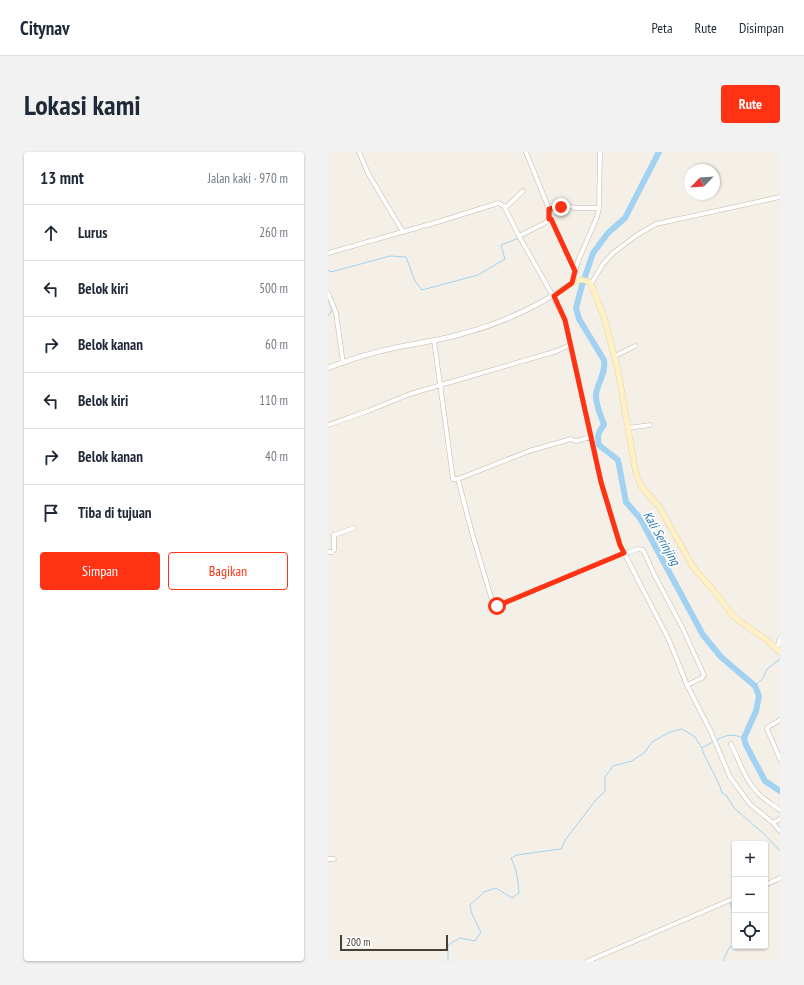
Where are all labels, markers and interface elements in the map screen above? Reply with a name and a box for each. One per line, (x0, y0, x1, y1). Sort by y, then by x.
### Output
text: Citynav (20, 16, 70, 40)
text: Peta (651, 19, 673, 37)
text: Rute (695, 19, 717, 37)
text: Disimpan (739, 19, 784, 37)
button: Rute (721, 85, 780, 123)
text: Lokasi kami (24, 86, 141, 123)
north arrow (684, 164, 720, 200)
text: 13 mnt (40, 167, 84, 189)
text: Jalan kaki · 970 m (208, 170, 288, 187)
route end (552, 198, 570, 216)
icon: ahead (40, 222, 62, 244)
text: Lurus (78, 223, 107, 242)
text: 260 m (259, 224, 288, 241)
icon: left (40, 278, 62, 300)
text: Belok kiri (78, 279, 128, 298)
text: 500 m (259, 280, 288, 297)
icon: right (40, 334, 62, 356)
text: Belok kanan (78, 335, 143, 354)
text: 60 m (265, 336, 288, 353)
icon: left (40, 390, 62, 412)
text: Belok kiri (78, 391, 128, 410)
text: 110 m (259, 392, 288, 409)
icon: right (40, 446, 62, 468)
text: Belok kanan (78, 447, 143, 466)
text: 40 m (265, 448, 288, 465)
icon: arrive (40, 502, 62, 524)
text: Tiba di tujuan (78, 503, 152, 522)
water label: Kali Serinjing (639, 508, 685, 570)
button: Simpan (40, 552, 160, 590)
button: Bagikan (168, 552, 288, 590)
route start (488, 597, 506, 615)
map controls (732, 841, 768, 949)
button: + (732, 841, 768, 877)
button: − (732, 877, 768, 913)
button: locate (732, 913, 768, 949)
scale bar (340, 933, 448, 952)
text: 200 m (346, 935, 370, 949)

